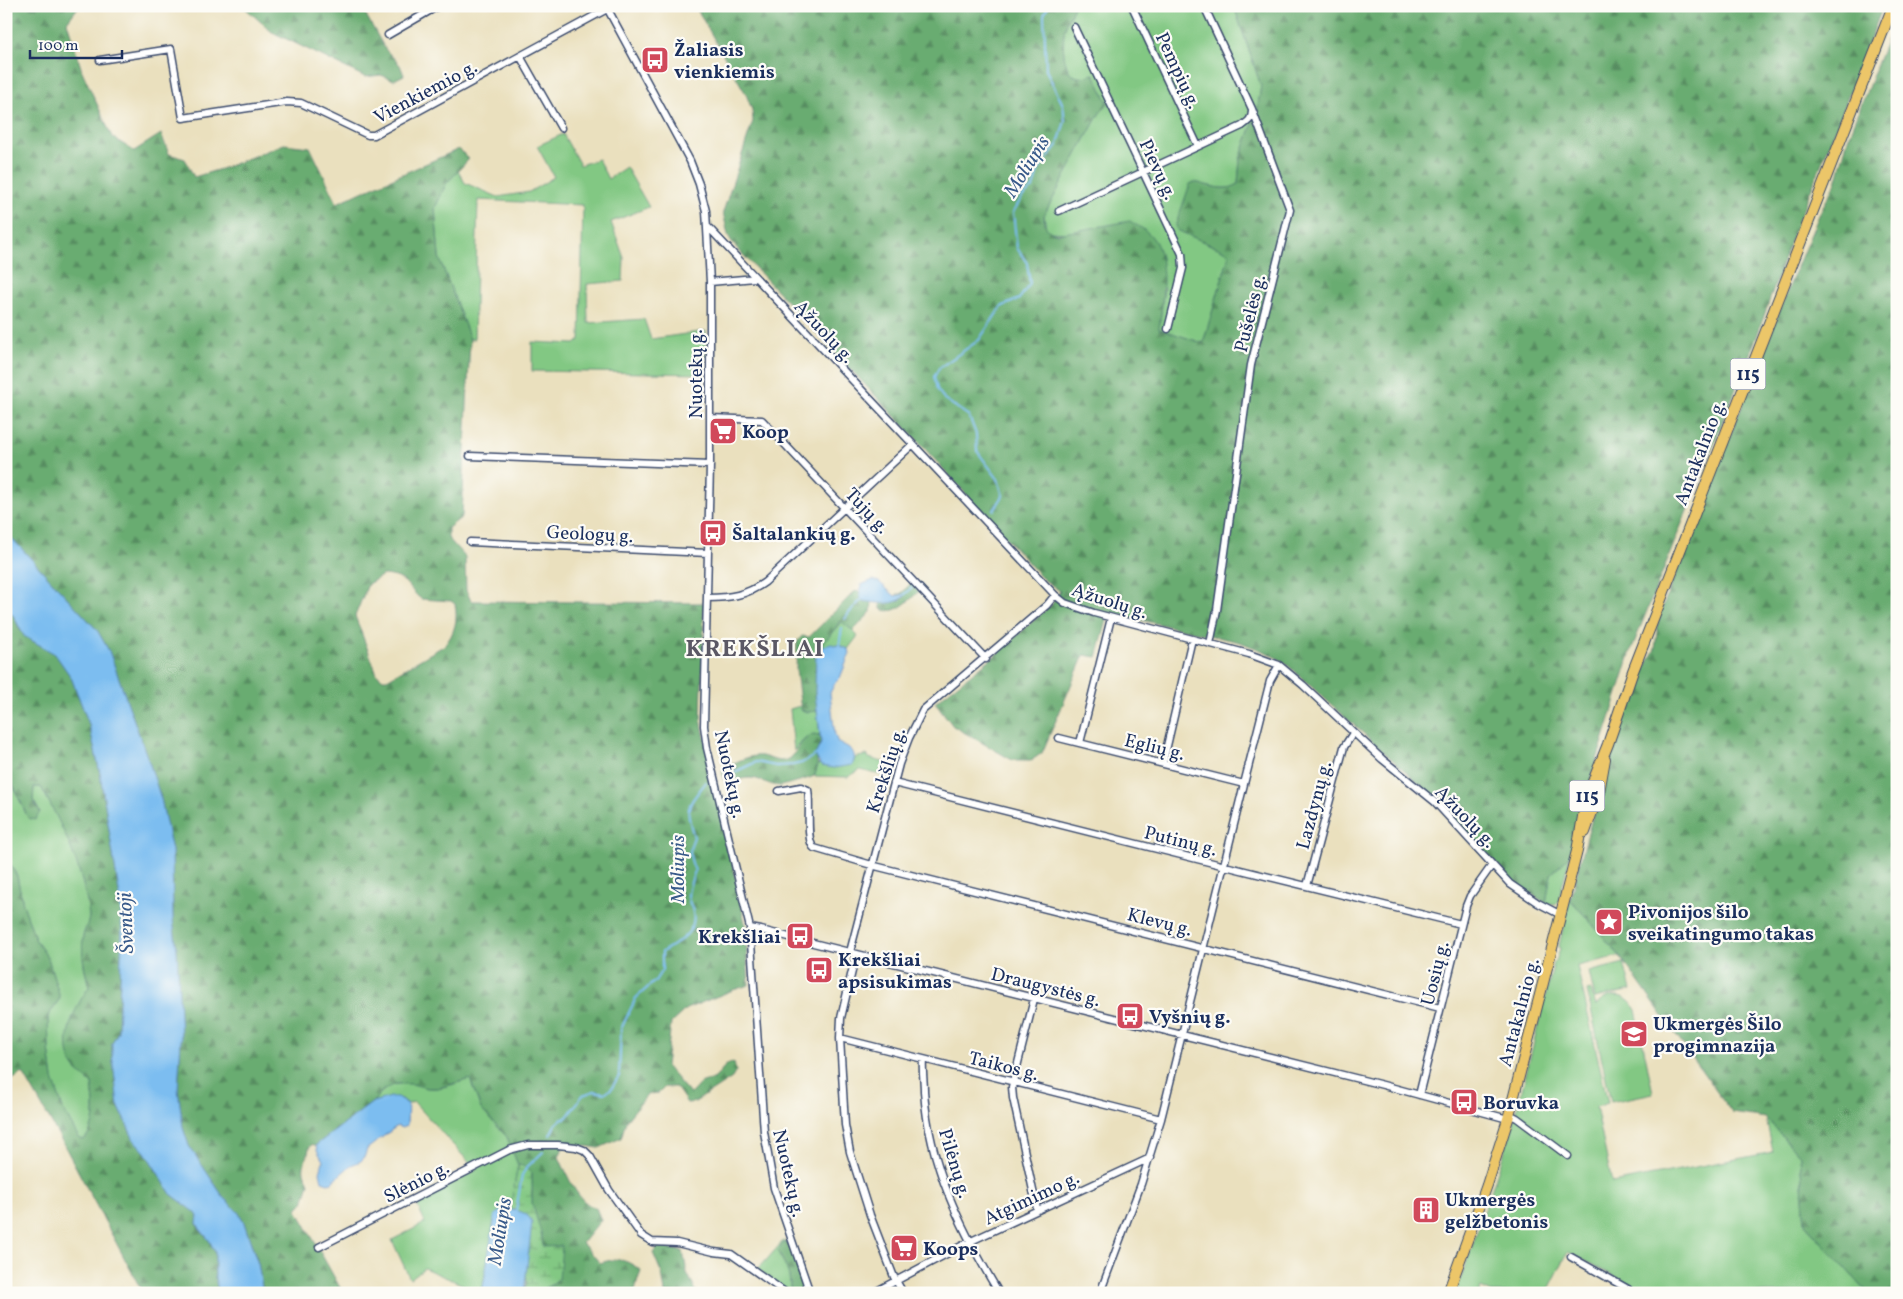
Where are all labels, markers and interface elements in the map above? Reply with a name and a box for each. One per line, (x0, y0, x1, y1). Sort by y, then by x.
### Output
scale bar (30, 28, 122, 60)
street label: Pempių g. (1148, 28, 1206, 113)
text: 100 m (38, 36, 78, 57)
place label: Žaliasis vienkiemis (674, 38, 775, 86)
bus stop icon: Žaliasis vienkiemis (640, 45, 670, 75)
street label: Vienkiemio g. (370, 55, 482, 131)
water label: Moliupis (997, 130, 1058, 204)
street label: Pievų g. (1132, 135, 1183, 204)
street label: Pušelės g. (1229, 272, 1273, 355)
street label: Ąžuolų g. (787, 295, 860, 370)
street label: Nuotekų g. (684, 329, 710, 419)
road number: 115 (1730, 358, 1766, 389)
street label: Antakalnio g. (1669, 396, 1733, 509)
supermarket icon: Koop (708, 416, 738, 446)
place label: Koop (742, 420, 789, 446)
street label: Tujų g. (838, 482, 895, 540)
bus stop icon: Šaltalankių g. (698, 518, 728, 548)
street label: Geologų g. (546, 520, 634, 550)
place label: Šaltalankių g. (732, 522, 856, 548)
street label: Ąžuolų g. (1068, 577, 1150, 626)
district label: KREKŠLIAI (686, 633, 824, 667)
street label: Krekšlių g. (861, 725, 913, 817)
street label: Nuotekų g. (707, 728, 751, 821)
street label: Eglių g. (1122, 728, 1187, 768)
street label: Lazdynų g. (1291, 758, 1339, 853)
street label: Ąžuolų g. (1428, 780, 1501, 854)
road number: 115 (1570, 780, 1604, 811)
street label: Putinų g. (1141, 820, 1220, 864)
water label: Moliupis (665, 834, 693, 904)
water label: Šventoji (112, 891, 142, 954)
place label: Pivonijos šilo sveikatingumo takas (1628, 900, 1814, 948)
street label: Klevų g. (1124, 902, 1195, 944)
place icon: Pivonijos šilo sveikatingumo takas (1594, 907, 1624, 937)
bus stop icon: Krekšliai (785, 921, 815, 951)
place label: Krekšliai (698, 925, 781, 951)
street label: Uosių g. (1415, 939, 1456, 1008)
place label: Krekšliai apsisukimas (838, 948, 952, 996)
bus stop icon: Krekšliai apsisukimas (804, 955, 834, 985)
street label: Antakalnio g. (1493, 955, 1547, 1070)
street label: Draugystės g. (988, 962, 1103, 1014)
bus stop icon: Vyšnių g. (1115, 1001, 1145, 1031)
place label: Vyšnių g. (1149, 1005, 1231, 1031)
place label: Ukmergės Šilo progimnazija (1653, 1012, 1782, 1060)
school or university icon: Ukmergės Šilo progimnazija (1619, 1019, 1649, 1049)
street label: Taikos g. (966, 1046, 1041, 1088)
bus stop icon: Boruvka (1449, 1087, 1479, 1117)
place label: Boruvka (1483, 1091, 1559, 1117)
street label: Pilėnų g. (931, 1126, 977, 1202)
street label: Nuotekų g. (765, 1127, 811, 1220)
street label: Slėnio g. (380, 1155, 454, 1210)
street label: Atgimimo g. (980, 1165, 1084, 1232)
place label: Ukmergės gelžbetonis (1445, 1188, 1548, 1236)
water label: Moliupis (482, 1195, 520, 1268)
building icon: Ukmergės gelžbetonis (1411, 1195, 1441, 1225)
supermarket icon: Koops (889, 1233, 919, 1263)
place label: Koops (923, 1237, 979, 1263)

